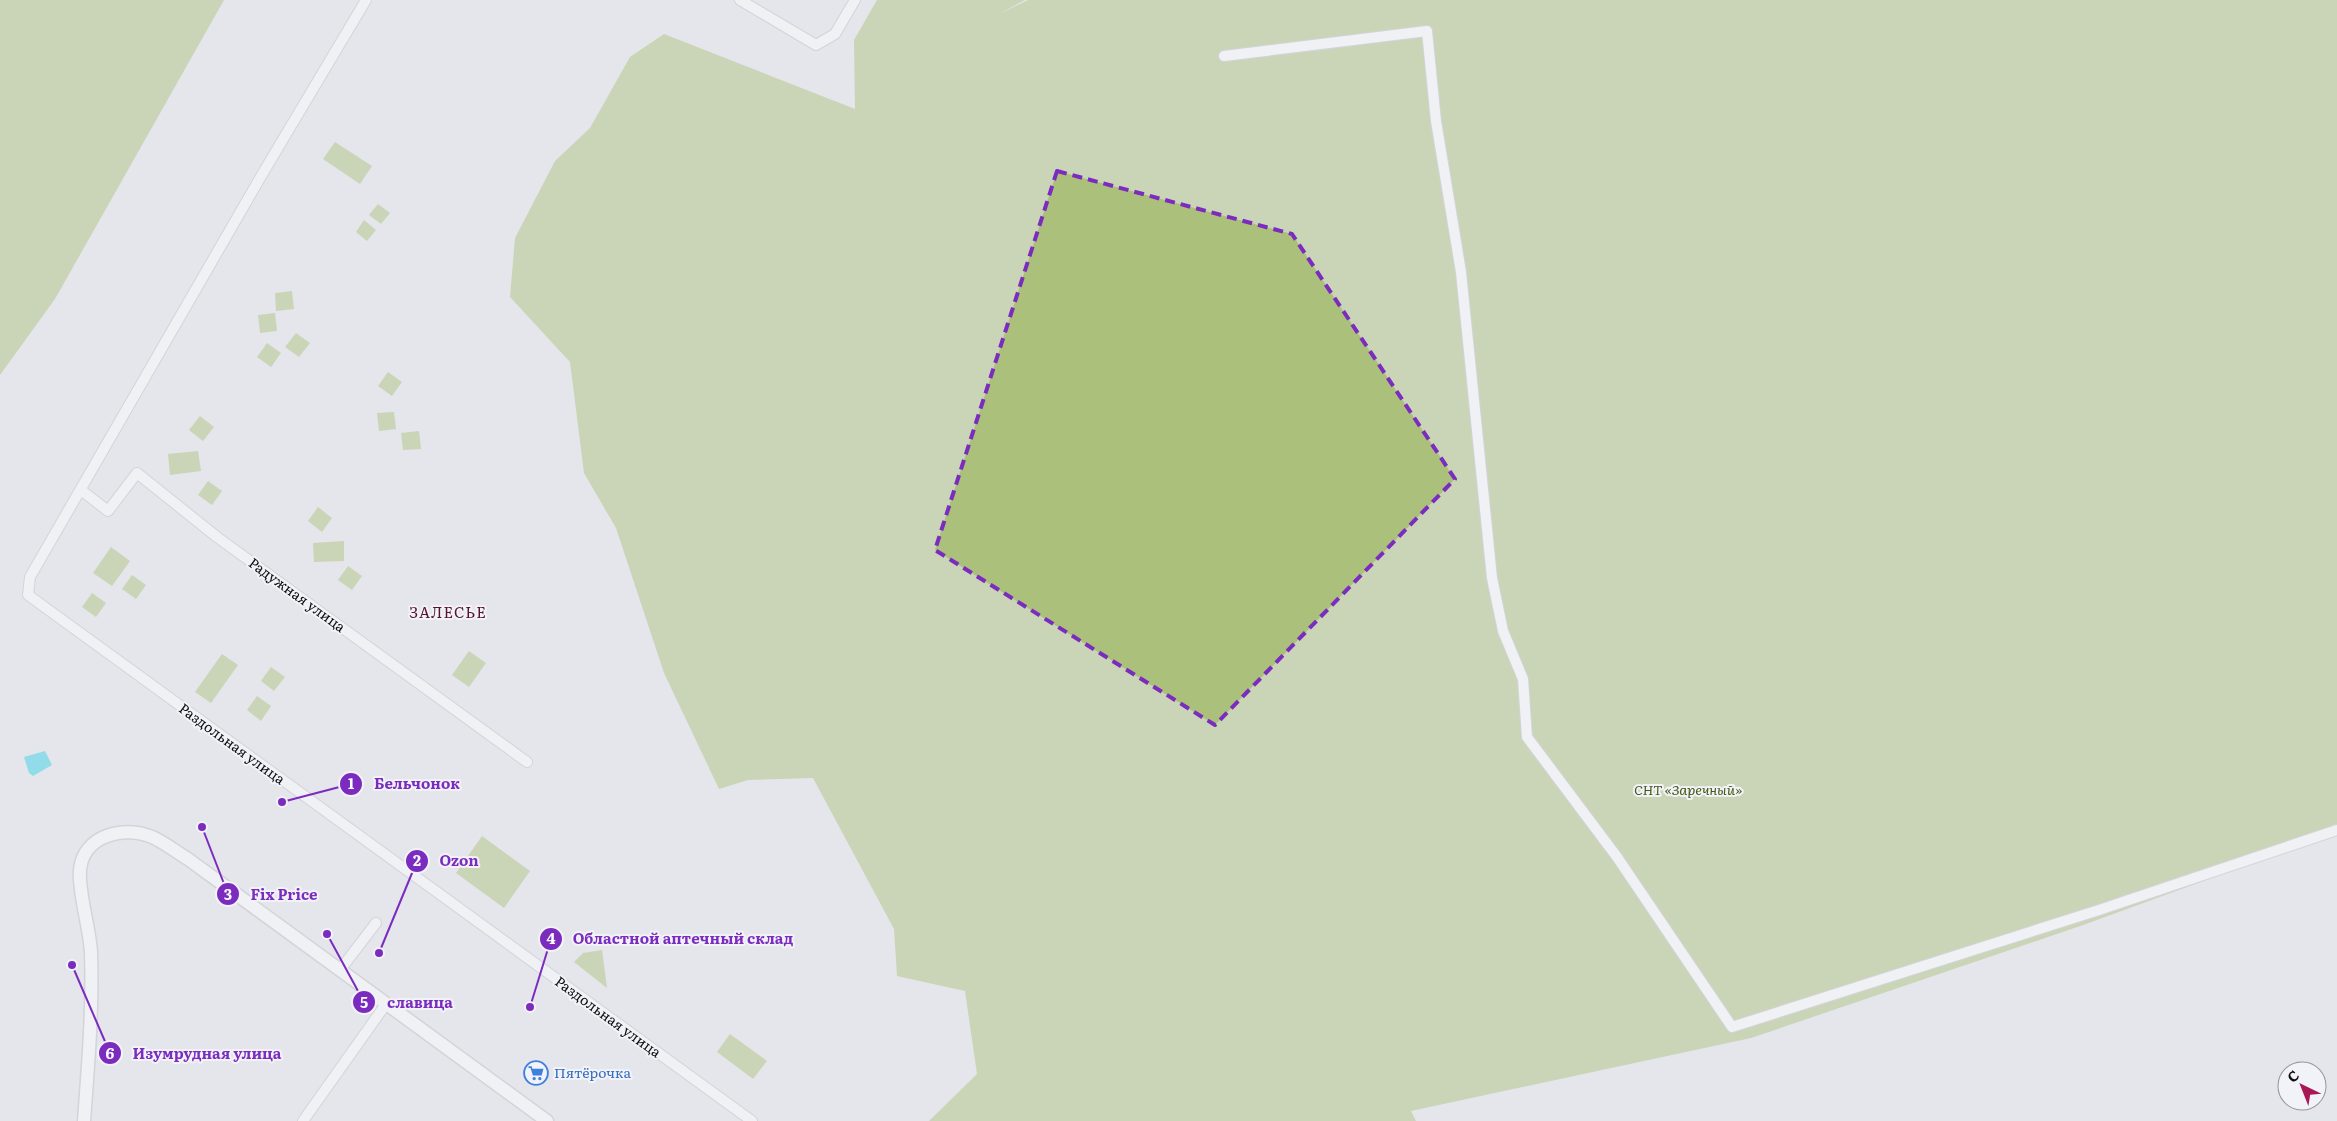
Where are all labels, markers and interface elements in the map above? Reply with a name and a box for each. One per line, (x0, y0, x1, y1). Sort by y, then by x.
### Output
street label: Радужная улица (245, 552, 350, 636)
district label: ЗАЛЕСЬЕ (409, 600, 487, 623)
street label: Раздольная улица (175, 698, 290, 789)
callout: Бельчонок (339, 769, 470, 799)
text: 1 (348, 771, 354, 794)
text: Бельчонок (374, 771, 460, 794)
park label: СНТ «Заречный» (1634, 779, 1742, 799)
callout: Ozon (404, 846, 488, 876)
text: 2 (413, 848, 421, 871)
text: Ozon (439, 848, 479, 871)
callout: Fix Price (216, 879, 328, 909)
text: 3 (224, 882, 232, 905)
text: Fix Price (250, 882, 318, 905)
callout: Областной аптечный склад (538, 924, 804, 954)
text: 4 (546, 926, 556, 949)
text: Областной аптечный склад (573, 926, 794, 949)
street label: Раздольная улица (551, 971, 666, 1062)
callout: славица (352, 987, 463, 1017)
text: 5 (360, 990, 368, 1013)
text: славица (387, 990, 453, 1013)
callout: Изумрудная улица (98, 1038, 292, 1068)
text: 6 (106, 1041, 115, 1064)
text: Изумрудная улица (132, 1041, 282, 1064)
supermarket icon: Пятёрочка (523, 1060, 549, 1086)
north arrow (2277, 1061, 2327, 1111)
place label: Пятёрочка (554, 1062, 632, 1082)
text: С (2282, 1065, 2303, 1086)

